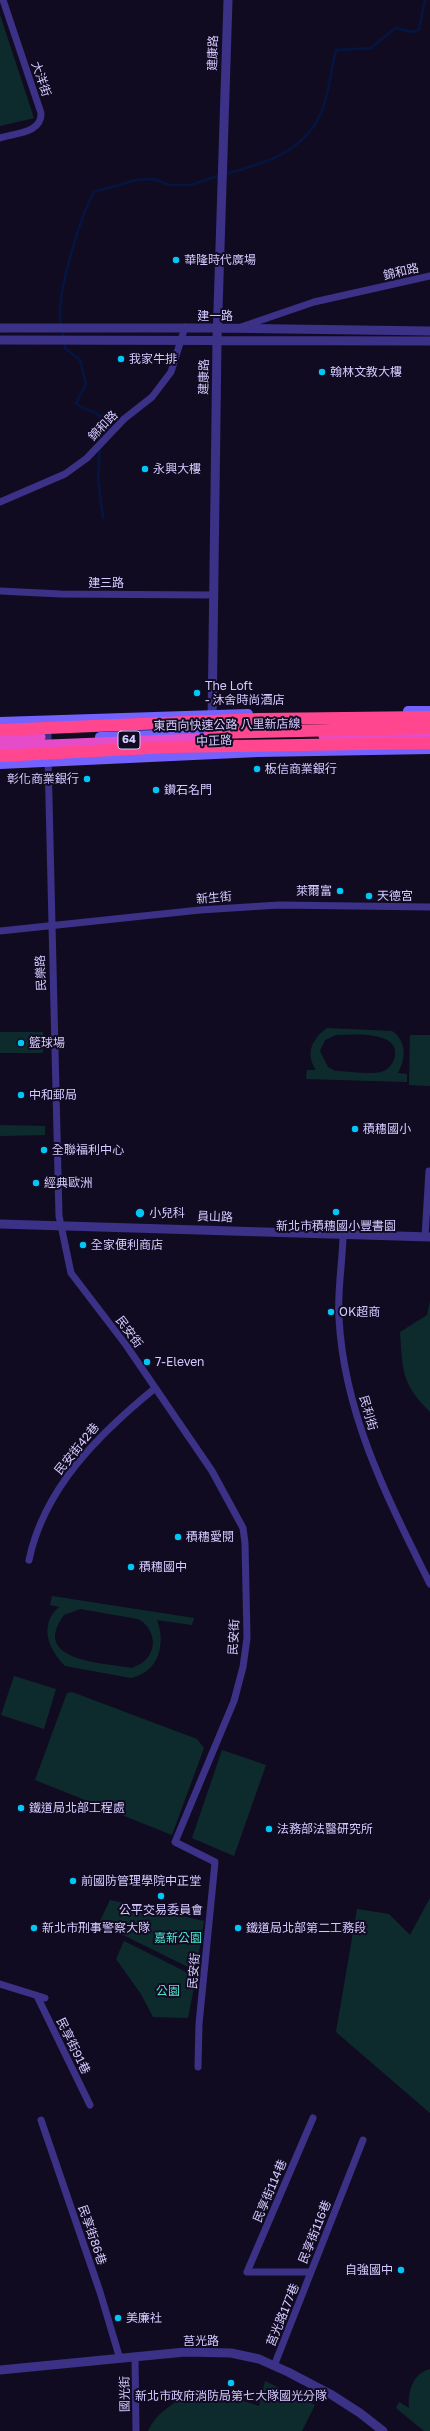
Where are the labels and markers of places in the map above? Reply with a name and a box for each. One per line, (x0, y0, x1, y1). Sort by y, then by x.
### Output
place label: 華隆時代廣場 (184, 253, 256, 267)
marker: 華隆時代廣場 (171, 255, 181, 265)
place label: 我家牛排 (129, 352, 177, 366)
marker: 我家牛排 (116, 354, 126, 364)
place label: 翰林文教大樓 (330, 365, 402, 379)
marker: 翰林文教大樓 (317, 367, 327, 377)
place label: 永興大樓 (153, 462, 201, 476)
marker: 永興大樓 (140, 464, 150, 474)
place label: The Loft - 沐舍時尚酒店 (205, 679, 285, 707)
marker: The Loft - 沐舍時尚酒店 (192, 688, 202, 698)
place label: 板信商業銀行 (265, 762, 337, 776)
marker: 板信商業銀行 (252, 764, 262, 774)
place label: 彰化商業銀行 (7, 772, 79, 786)
marker: 彰化商業銀行 (82, 774, 92, 784)
place label: 鑽石名門 (164, 783, 212, 797)
marker: 鑽石名門 (151, 785, 161, 795)
place label: 萊爾富 (296, 884, 332, 898)
marker: 萊爾富 (335, 886, 345, 896)
place label: 天德宮 (377, 889, 413, 903)
marker: 天德宮 (364, 891, 374, 901)
place label: 籃球場 (29, 1036, 65, 1050)
marker: 籃球場 (16, 1038, 26, 1048)
place label: 中和郵局 (29, 1088, 77, 1102)
marker: 中和郵局 (16, 1090, 26, 1100)
place label: 積穗國小 (363, 1122, 411, 1136)
marker: 積穗國小 (350, 1124, 360, 1134)
place label: 全聯福利中心 (52, 1143, 124, 1157)
marker: 全聯福利中心 (39, 1145, 49, 1155)
place label: 經典歐洲 (44, 1176, 92, 1190)
marker: 經典歐洲 (31, 1178, 41, 1188)
place label: 小兒科 (149, 1206, 185, 1220)
marker: 小兒科 (134, 1207, 146, 1219)
marker: 新北市積穗國小豐書園 (331, 1207, 341, 1217)
place label: 新北市積穗國小豐書園 (276, 1219, 396, 1233)
place label: 全家便利商店 (91, 1238, 163, 1252)
marker: 全家便利商店 (78, 1240, 88, 1250)
place label: OK超商 (339, 1305, 380, 1319)
marker: OK超商 (326, 1307, 336, 1317)
place label: 7-Eleven (155, 1355, 204, 1369)
marker: 7-Eleven (142, 1357, 152, 1367)
place label: 積穗愛閱 (186, 1530, 234, 1544)
marker: 積穗愛閱 (173, 1532, 183, 1542)
place label: 積穗國中 (139, 1560, 187, 1574)
marker: 積穗國中 (126, 1562, 136, 1572)
place label: 鐵道局北部工程處 (29, 1801, 125, 1815)
marker: 鐵道局北部工程處 (16, 1803, 26, 1813)
place label: 法務部法醫研究所 (277, 1822, 373, 1836)
marker: 法務部法醫研究所 (264, 1824, 274, 1834)
place label: 前國防管理學院中正堂 (81, 1874, 201, 1888)
marker: 前國防管理學院中正堂 (68, 1876, 78, 1886)
marker: 公平交易委員會 (156, 1891, 166, 1901)
place label: 公平交易委員會 (119, 1903, 203, 1917)
place label: 新北市刑事警察大隊 (42, 1921, 150, 1935)
place label: 鐵道局北部第二工務段 (246, 1921, 366, 1935)
marker: 新北市刑事警察大隊 (29, 1923, 39, 1933)
marker: 鐵道局北部第二工務段 (233, 1923, 243, 1933)
place label: 自強國中 (345, 2263, 393, 2277)
marker: 自強國中 (396, 2265, 406, 2275)
place label: 美廉社 (126, 2311, 162, 2325)
marker: 美廉社 (113, 2313, 123, 2323)
marker: 新北市政府消防局第七大隊國光分隊 (226, 2378, 236, 2388)
place label: 新北市政府消防局第七大隊國光分隊 (135, 2389, 327, 2403)

